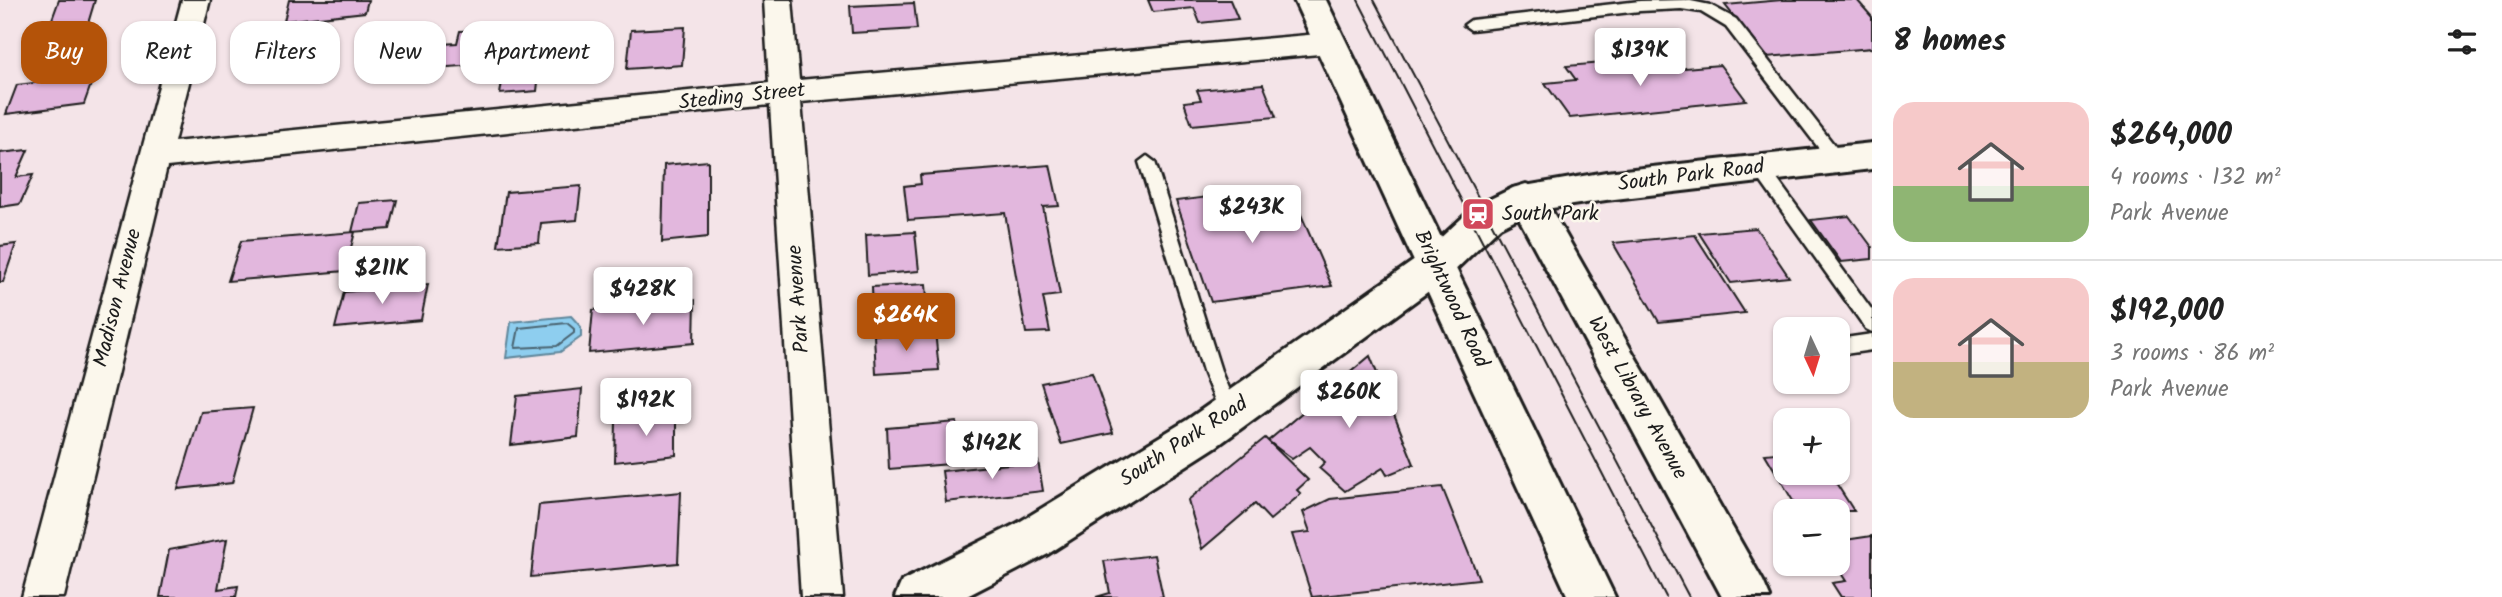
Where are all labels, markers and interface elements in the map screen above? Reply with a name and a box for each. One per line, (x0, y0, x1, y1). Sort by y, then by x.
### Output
text: 8 homes (1893, 18, 2006, 66)
chip: Buy (21, 21, 107, 84)
chip: Rent (121, 21, 216, 84)
chip: Filters (230, 21, 340, 84)
chip: New (354, 21, 446, 84)
chip: Apartment (460, 21, 614, 84)
icon: filters (2443, 23, 2481, 61)
pin: $139K (1591, 28, 1689, 88)
text: $139K (1611, 33, 1669, 69)
street label: Steding Street (677, 74, 808, 120)
text: $264,000 (2110, 112, 2232, 160)
icon: home (1949, 130, 2033, 214)
street label: South Park Road (1616, 151, 1767, 201)
text: 4 rooms · 132 m² (2110, 160, 2281, 196)
pin: $243K (1203, 186, 1301, 245)
text: $243K (1219, 190, 1285, 226)
station icon: South Park (1459, 195, 1497, 233)
text: Park Avenue (2110, 196, 2229, 232)
place label: South Park (1502, 198, 1599, 231)
street label: Madison Avenue (85, 225, 151, 371)
street label: Brightwood Road (1405, 225, 1498, 374)
street label: Park Avenue (779, 243, 819, 354)
pin: $211K (333, 246, 431, 306)
text: $211K (355, 251, 409, 287)
pin: $428K (594, 268, 692, 327)
text: $428K (610, 272, 676, 308)
text: $192,000 (2110, 288, 2224, 336)
pin: $264K (857, 294, 955, 353)
text: $264K (873, 298, 939, 334)
icon: home (1949, 306, 2033, 390)
street label: West Library Avenue (1578, 310, 1696, 486)
north arrow (1773, 317, 1850, 394)
map controls (1773, 317, 1850, 576)
text: 3 rooms · 86 m² (2110, 336, 2274, 372)
pin: $260K (1300, 370, 1398, 430)
text: Park Avenue (2110, 372, 2229, 408)
text: $260K (1316, 375, 1382, 411)
pin: $192K (597, 378, 695, 438)
text: $192K (616, 383, 676, 419)
street label: South Park Road (1113, 388, 1255, 496)
button: + (1773, 408, 1850, 485)
pin: $142K (943, 421, 1041, 481)
text: $142K (962, 426, 1022, 462)
button: − (1773, 499, 1850, 576)

